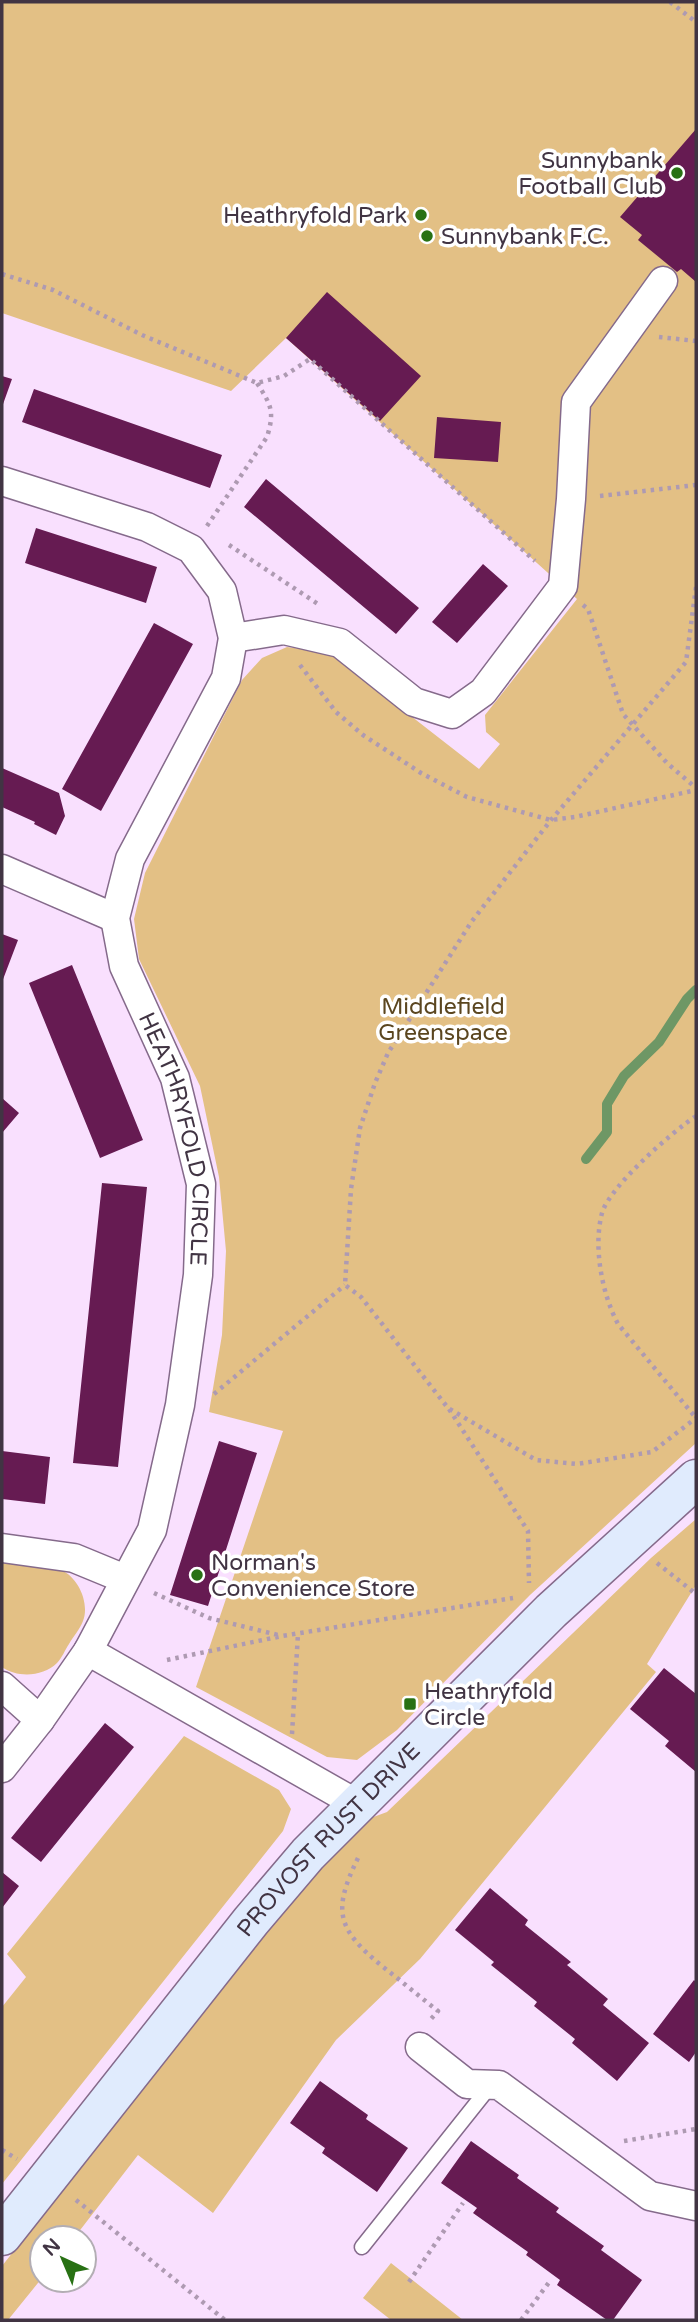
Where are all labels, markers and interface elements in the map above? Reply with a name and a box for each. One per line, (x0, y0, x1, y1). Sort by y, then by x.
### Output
place label: Sunnybank Football Club (518, 147, 663, 201)
marker: Sunnybank Football Club (669, 165, 685, 181)
place label: Heathryfold Park (223, 202, 407, 230)
marker: Heathryfold Park (413, 207, 429, 223)
place label: Sunnybank F.C. (441, 223, 609, 251)
marker: Sunnybank F.C. (419, 228, 435, 244)
park label: Middlefield Greenspace (378, 993, 508, 1047)
street label: HEATHRYFOLD CIRCLE (132, 1008, 214, 1266)
place label: Norman's Convenience Store (211, 1549, 415, 1603)
marker: Norman's Convenience Store (189, 1567, 205, 1583)
place label: Heathryfold Circle (424, 1678, 553, 1732)
marker: Heathryfold Circle (402, 1696, 418, 1712)
street label: PROVOST RUST DRIVE (231, 1737, 426, 1942)
north arrow (28, 2224, 98, 2294)
text: N (39, 2234, 65, 2261)

